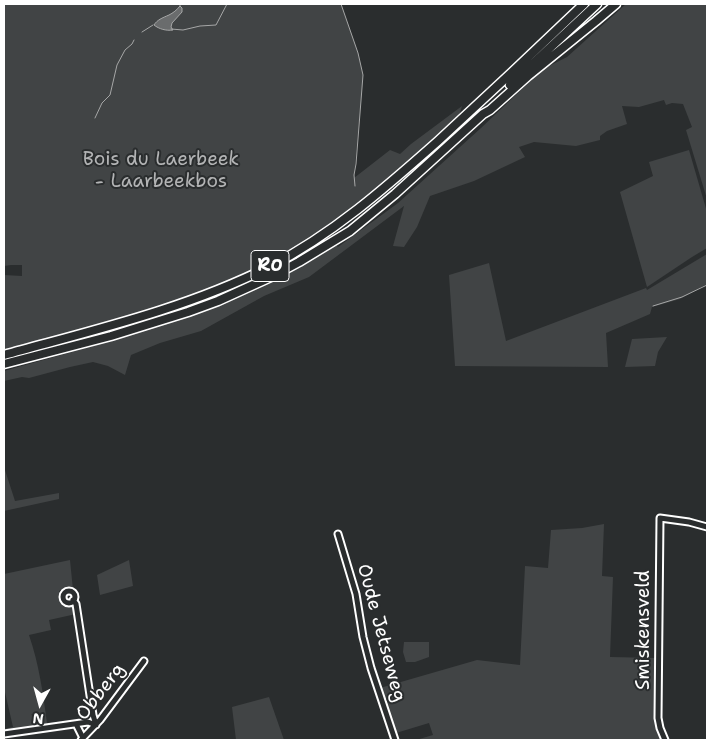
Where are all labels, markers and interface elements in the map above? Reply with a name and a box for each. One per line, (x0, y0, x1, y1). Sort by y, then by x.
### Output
park label: Bois du Laerbeek - Laarbeekbos (83, 149, 239, 193)
road number: R0 (251, 250, 289, 282)
street label: Oude Jetseweg (352, 562, 410, 704)
street label: Smiskensveld (633, 570, 655, 690)
street label: Obberg (72, 659, 130, 725)
north arrow (15, 679, 65, 729)
text: N (32, 709, 45, 728)

